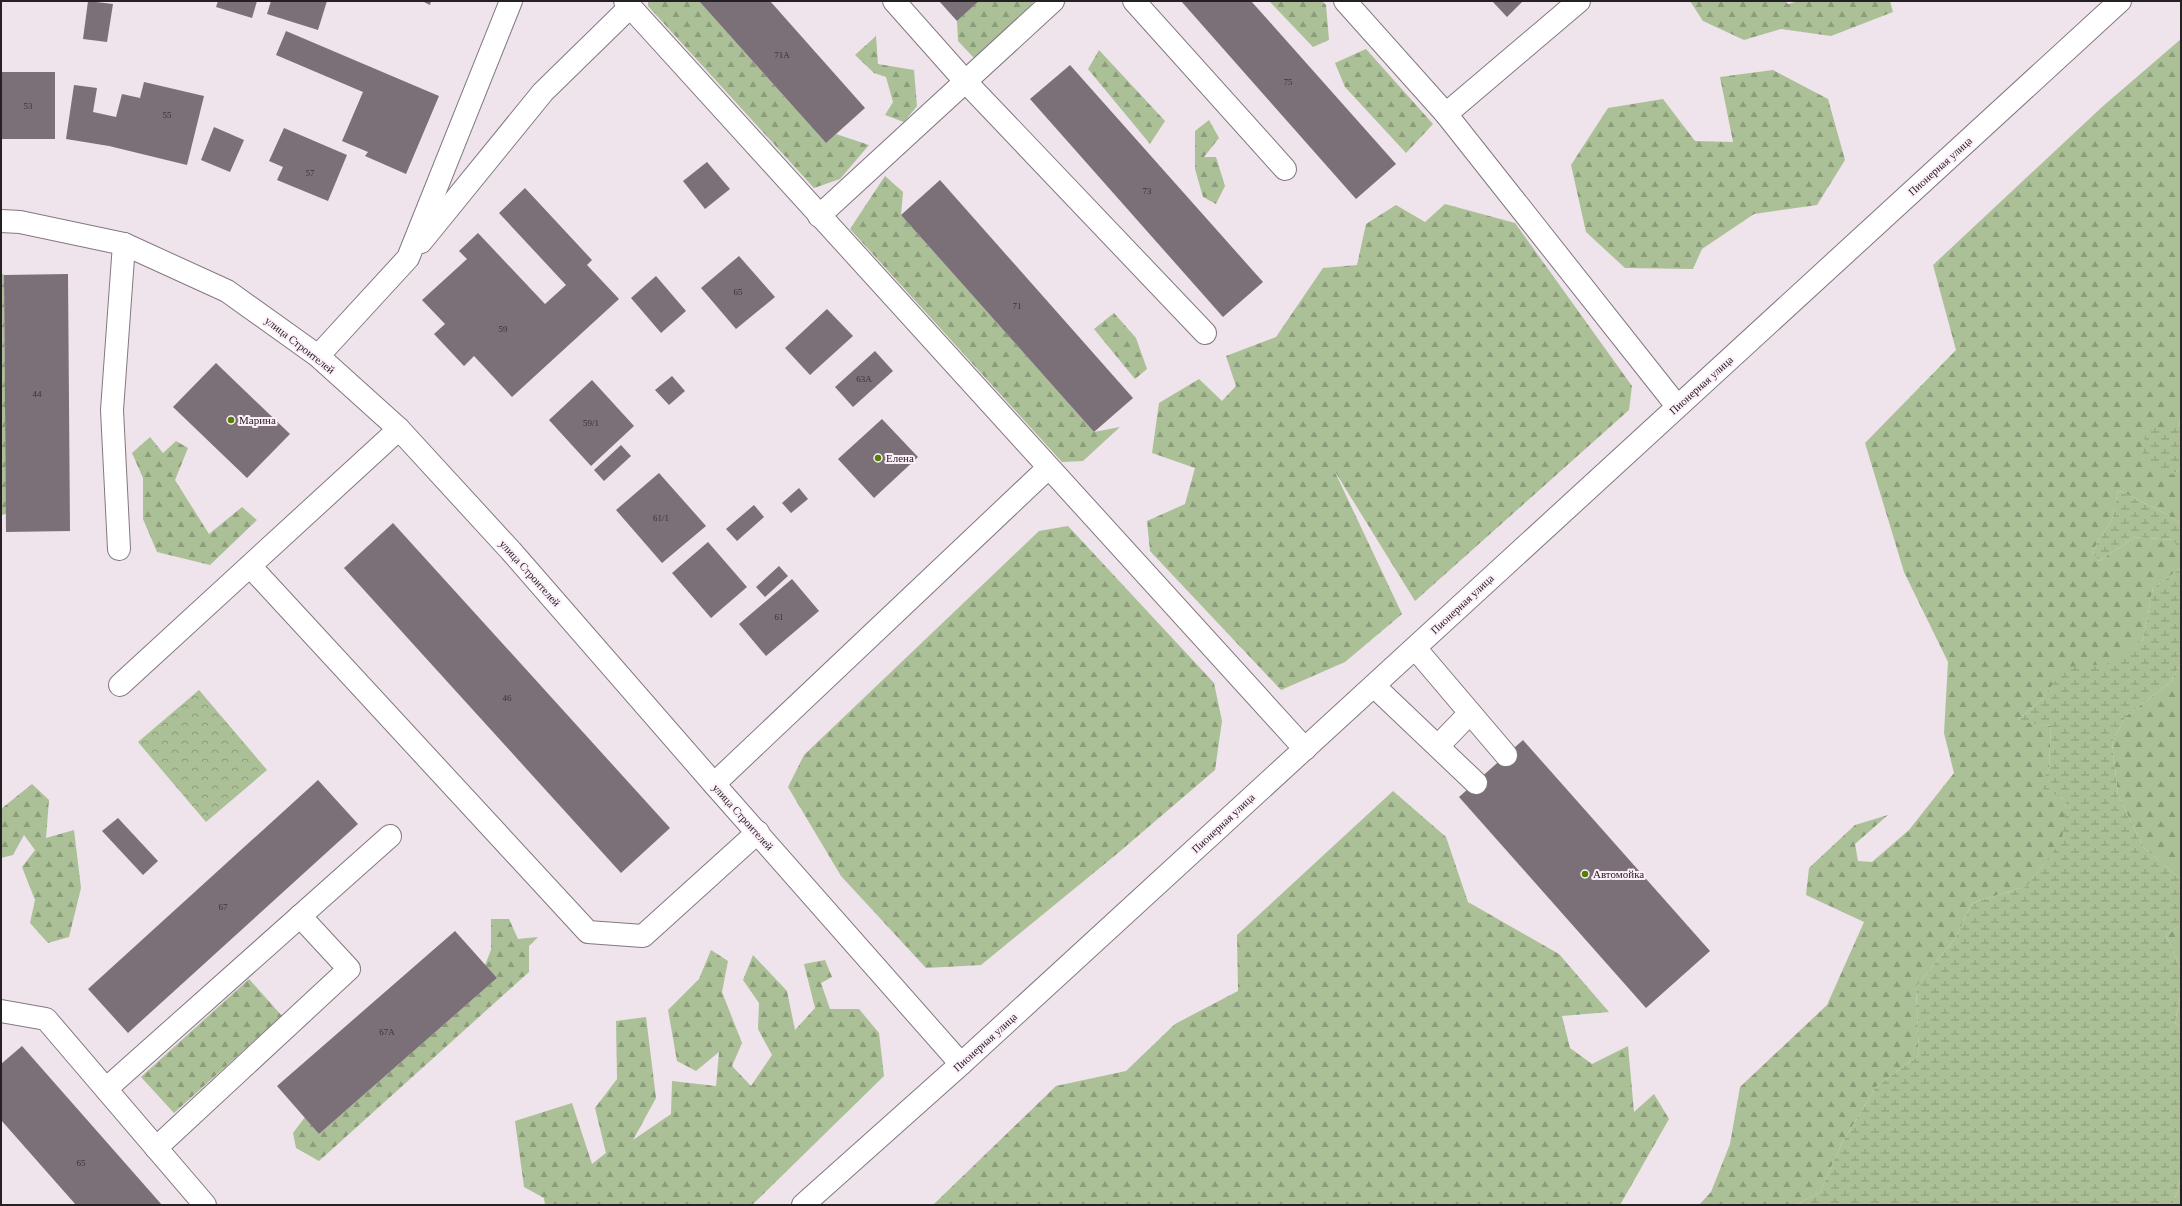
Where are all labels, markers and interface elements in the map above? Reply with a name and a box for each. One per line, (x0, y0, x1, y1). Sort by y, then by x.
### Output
house number: 71А (774, 50, 790, 60)
house number: 75 (1284, 77, 1293, 87)
house number: 53 (24, 101, 33, 111)
house number: 55 (163, 110, 172, 120)
street label: Пионерная улица (1906, 134, 1974, 198)
house number: 57 (306, 168, 315, 178)
house number: 73 (1143, 186, 1152, 196)
house number: 65 (734, 287, 743, 297)
house number: 71 (1013, 301, 1022, 311)
street label: улица Строителей (263, 314, 337, 376)
house number: 59 (499, 324, 508, 334)
street label: Пионерная улица (1667, 353, 1735, 417)
house number: 63А (856, 374, 872, 384)
house number: 44 (33, 389, 42, 399)
place label: Марина (239, 414, 276, 426)
marker: Марина (226, 415, 236, 425)
house number: 59/1 (583, 418, 599, 428)
place label: Елена (886, 452, 914, 464)
marker: Елена (873, 453, 883, 463)
house number: 61/1 (653, 513, 669, 523)
street label: улица Строителей (497, 537, 563, 609)
street label: Пионерная улица (1428, 572, 1496, 636)
house number: 61 (775, 612, 784, 622)
house number: 46 (503, 693, 512, 703)
street label: улица Строителей (710, 781, 776, 853)
street label: Пионерная улица (1189, 791, 1257, 855)
place label: Автомойка (1593, 868, 1644, 880)
marker: Автомойка (1580, 869, 1590, 879)
house number: 67 (219, 902, 228, 912)
street label: Пионерная улица (951, 1010, 1019, 1074)
house number: 67А (379, 1027, 395, 1037)
house number: 65 (77, 1158, 86, 1168)

